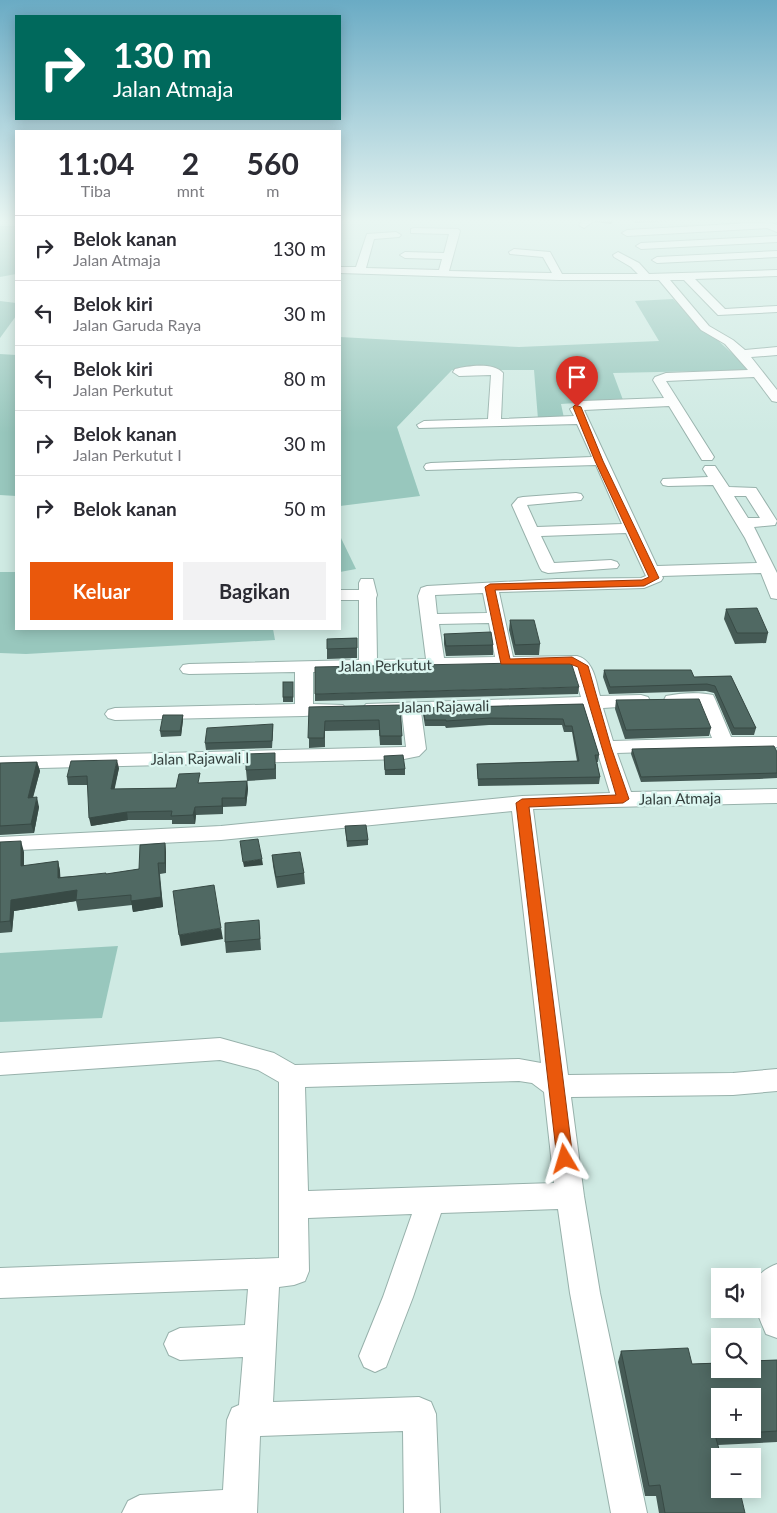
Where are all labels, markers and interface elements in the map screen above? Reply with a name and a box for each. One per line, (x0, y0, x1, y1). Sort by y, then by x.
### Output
text: 130 m (113, 33, 212, 75)
icon: right (30, 35, 95, 100)
text: Jalan Atmaja (113, 75, 233, 102)
text: 11:04 (57, 145, 135, 181)
text: 2 (182, 145, 199, 181)
text: 560 (247, 145, 299, 181)
text: Tiba (81, 181, 111, 200)
text: mnt (177, 181, 204, 200)
text: m (266, 181, 279, 200)
text: Belok kanan (73, 227, 177, 250)
icon: right (30, 234, 58, 262)
text: 130 m (272, 237, 326, 260)
text: Jalan Atmaja (73, 250, 161, 269)
text: Belok kiri (73, 292, 153, 315)
icon: left (30, 299, 58, 327)
text: 30 m (283, 302, 326, 325)
text: Jalan Garuda Raya (73, 315, 201, 334)
pin (556, 356, 598, 407)
text: Belok kiri (73, 357, 153, 380)
icon: arrive (563, 363, 591, 391)
icon: left (30, 364, 58, 392)
text: 80 m (283, 367, 326, 390)
text: Jalan Perkutut (73, 380, 173, 399)
text: Belok kanan (73, 422, 177, 445)
icon: right (30, 429, 58, 457)
text: 30 m (283, 432, 326, 455)
text: Jalan Perkutut I (73, 445, 182, 464)
icon: right (30, 494, 58, 522)
text: Belok kanan (73, 497, 177, 520)
text: 50 m (283, 497, 326, 520)
button: Keluar (30, 562, 173, 620)
button: Bagikan (183, 562, 326, 620)
street label: Jalan Perkutut (338, 655, 433, 675)
street label: Jalan Rajawali (398, 696, 490, 716)
street label: Jalan Rajawali I (150, 748, 250, 768)
street label: Jalan Atmaja (639, 788, 721, 808)
position arrow (538, 1132, 590, 1184)
map controls (711, 1268, 761, 1498)
button: sound (711, 1268, 761, 1318)
button: search (711, 1328, 761, 1378)
button: + (711, 1388, 761, 1438)
button: − (711, 1448, 761, 1498)

